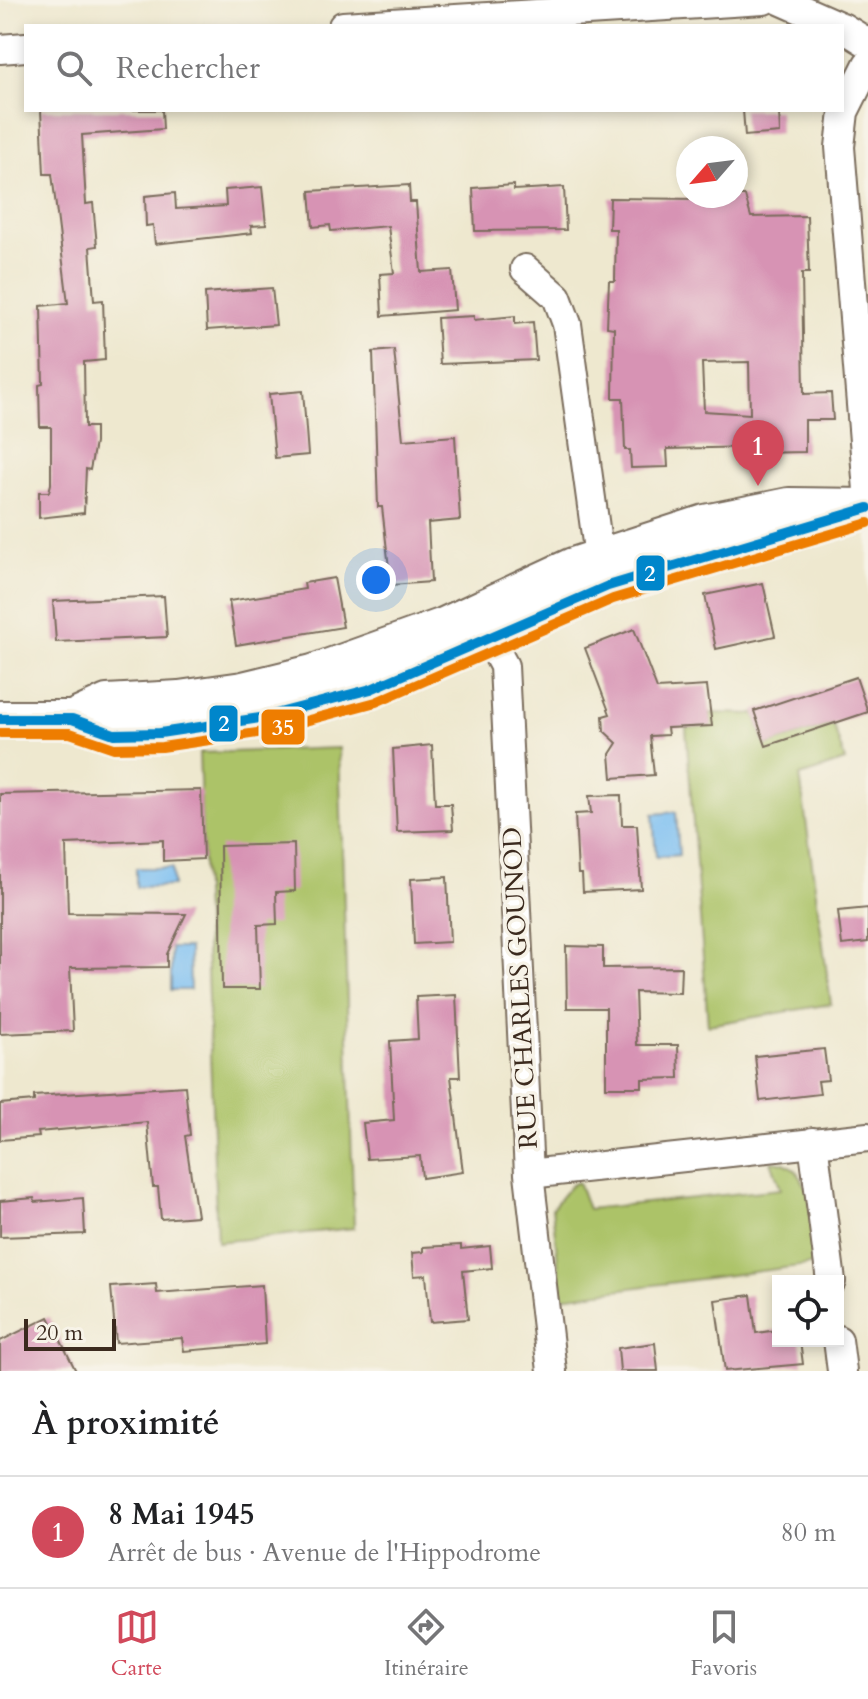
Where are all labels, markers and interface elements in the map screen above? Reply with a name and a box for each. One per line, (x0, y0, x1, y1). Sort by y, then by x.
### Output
search box (24, 24, 844, 112)
icon: search (52, 46, 96, 90)
text: Rechercher (116, 48, 260, 89)
north arrow (676, 136, 748, 208)
pin: 1 (732, 420, 784, 486)
line badge: 2 (635, 554, 666, 592)
text: 2 (644, 559, 656, 589)
your location (356, 560, 396, 600)
line badge: 2 (208, 704, 239, 743)
line badge: 35 (260, 708, 306, 746)
text: 2 (218, 709, 230, 739)
text: 35 (272, 713, 294, 743)
street label: RUE CHARLES GOUNOD (494, 826, 546, 1150)
map controls (772, 1275, 844, 1347)
button: locate (772, 1275, 844, 1347)
scale bar (24, 1315, 116, 1351)
text: 20 m (36, 1318, 83, 1348)
text: À proximité (32, 1400, 219, 1446)
text: 8 Mai 1945 (108, 1494, 255, 1535)
text: 1 (51, 1515, 65, 1550)
text: 80 m (780, 1515, 836, 1550)
text: Arrêt de bus · Avenue de l'Hippodrome (108, 1535, 541, 1570)
tab: Carte (111, 1605, 162, 1683)
tab: Itinéraire (384, 1605, 469, 1683)
tab: Favoris (690, 1605, 757, 1683)

